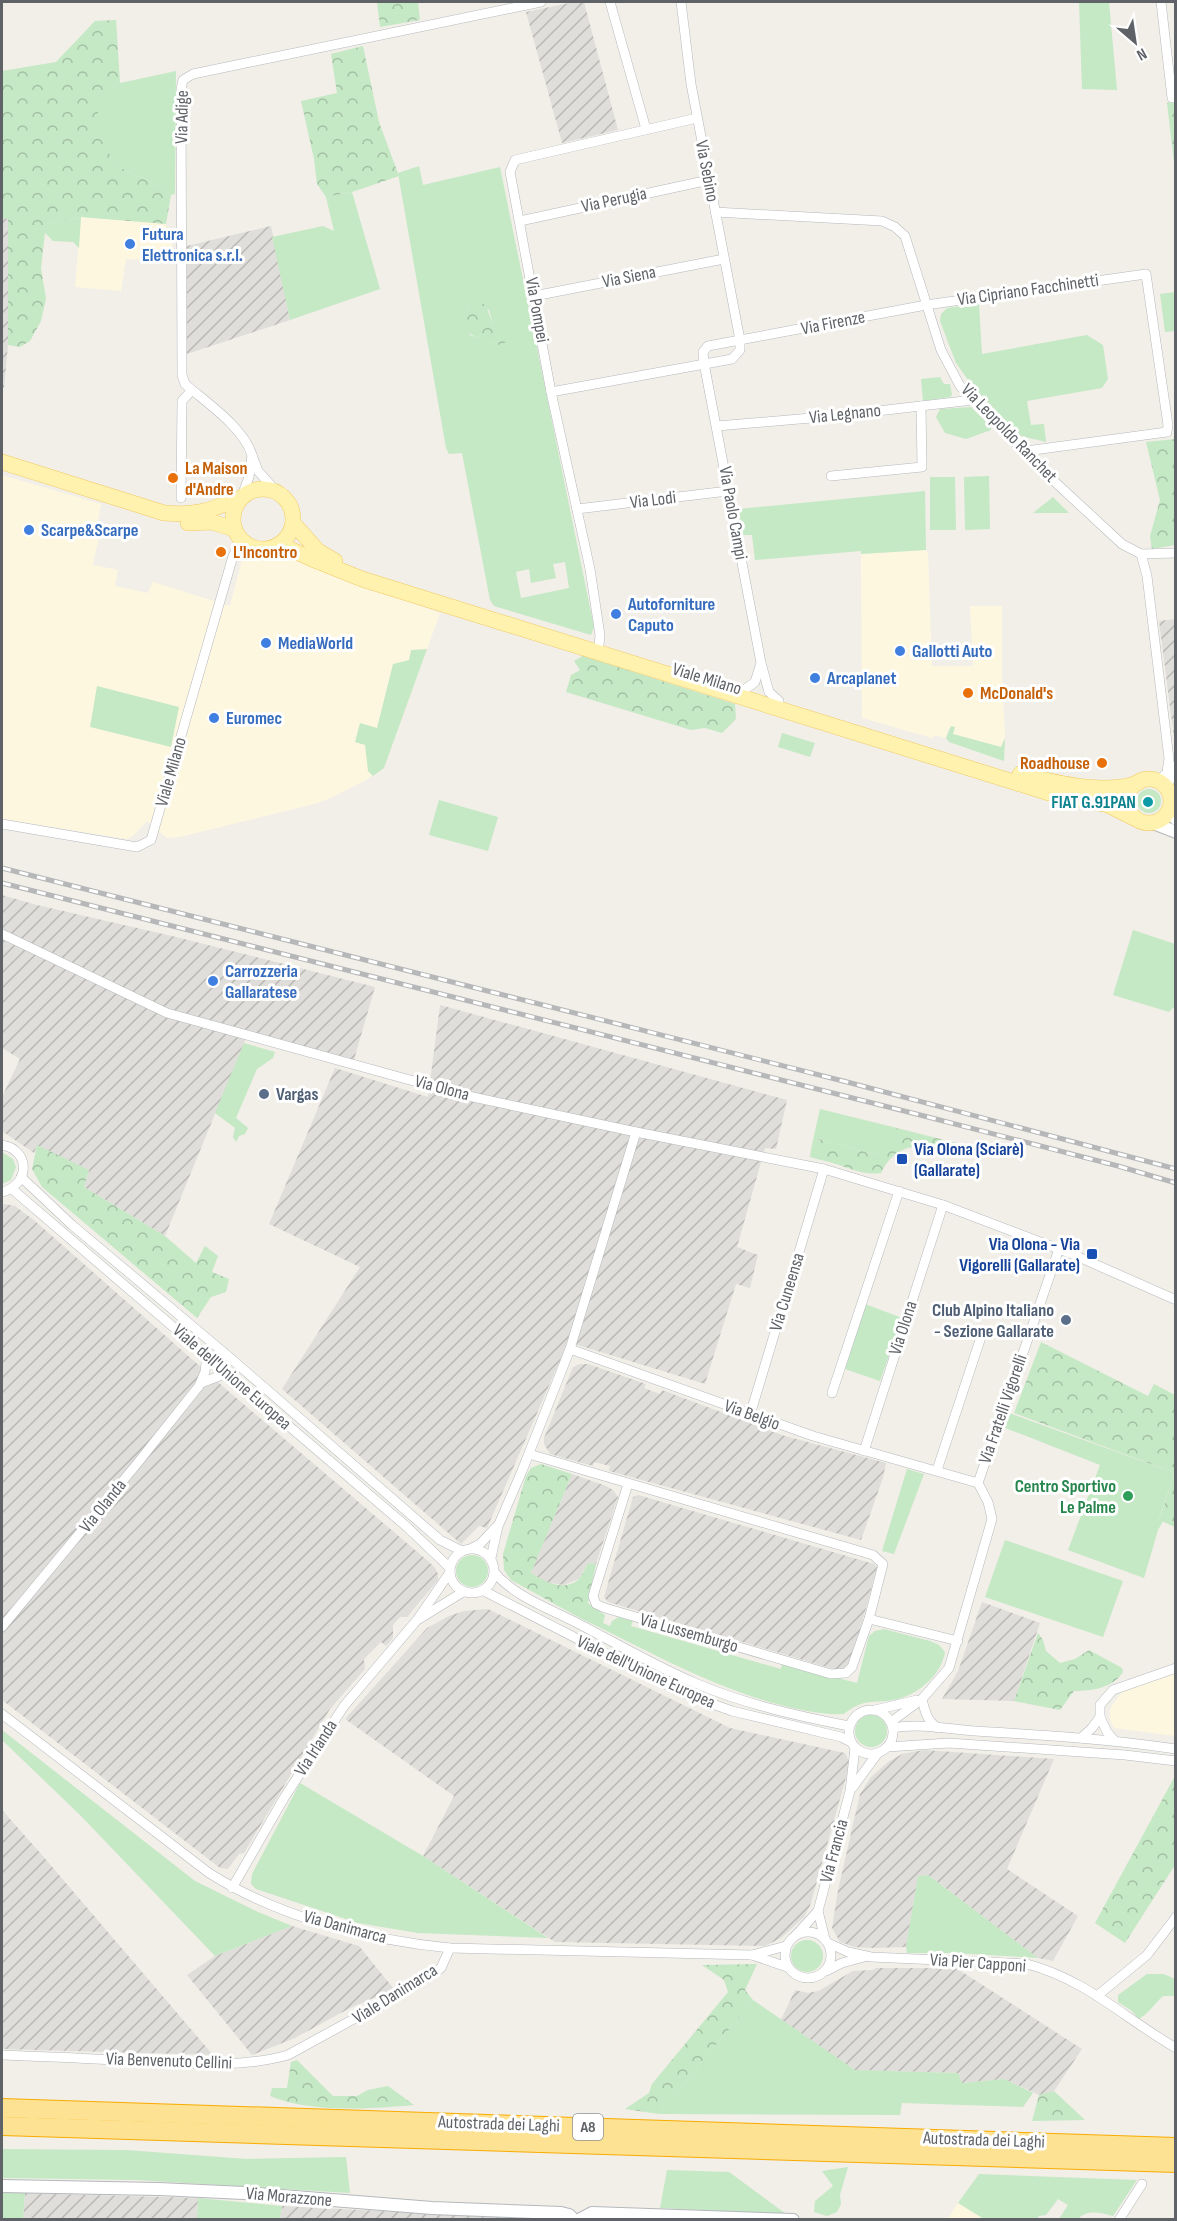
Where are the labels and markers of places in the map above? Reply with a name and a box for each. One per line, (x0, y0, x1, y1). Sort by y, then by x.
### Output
place label: Futura Elettronica s.r.l. (142, 224, 243, 266)
marker: Futura Elettronica s.r.l. (123, 237, 137, 251)
place label: La Maison d'Andre (185, 458, 248, 500)
marker: La Maison d'Andre (166, 471, 180, 485)
place label: Scarpe&Scarpe (41, 520, 138, 541)
marker: Scarpe&Scarpe (22, 523, 36, 537)
place label: L'Incontro (233, 542, 297, 563)
marker: L'Incontro (214, 545, 228, 559)
place label: Autoforniture Caputo (627, 594, 715, 636)
marker: Autoforniture Caputo (609, 607, 623, 621)
place label: MediaWorld (278, 633, 353, 654)
marker: MediaWorld (259, 636, 273, 650)
place label: Gallotti Auto (912, 641, 992, 662)
marker: Gallotti Auto (893, 644, 907, 658)
place label: Arcaplanet (826, 668, 896, 689)
marker: Arcaplanet (808, 671, 822, 685)
place label: McDonald's (980, 683, 1053, 704)
marker: McDonald's (961, 686, 975, 700)
place label: Euromec (226, 708, 282, 729)
marker: Euromec (207, 711, 221, 725)
place label: Roadhouse (1020, 753, 1090, 774)
marker: Roadhouse (1095, 756, 1109, 770)
place label: FIAT G.91PAN (1051, 792, 1136, 813)
marker: FIAT G.91PAN (1141, 795, 1155, 809)
place label: Carrozzeria Gallaratese (225, 961, 298, 1003)
marker: Carrozzeria Gallaratese (206, 974, 220, 988)
place label: Vargas (276, 1084, 318, 1105)
marker: Vargas (257, 1087, 271, 1101)
place label: Via Olona (Sciarè) (Gallarate) (914, 1139, 1024, 1181)
marker: Via Olona (Sciarè) (Gallarate) (895, 1152, 909, 1166)
place label: Via Olona - Via Vigorelli (Gallarate) (959, 1234, 1080, 1276)
marker: Via Olona - Via Vigorelli (Gallarate) (1085, 1247, 1099, 1261)
place label: Club Alpino Italiano - Sezione Gallarate (932, 1300, 1054, 1342)
marker: Club Alpino Italiano - Sezione Gallarate (1059, 1313, 1073, 1327)
place label: Centro Sportivo Le Palme (1015, 1476, 1116, 1518)
marker: Centro Sportivo Le Palme (1121, 1489, 1135, 1503)

